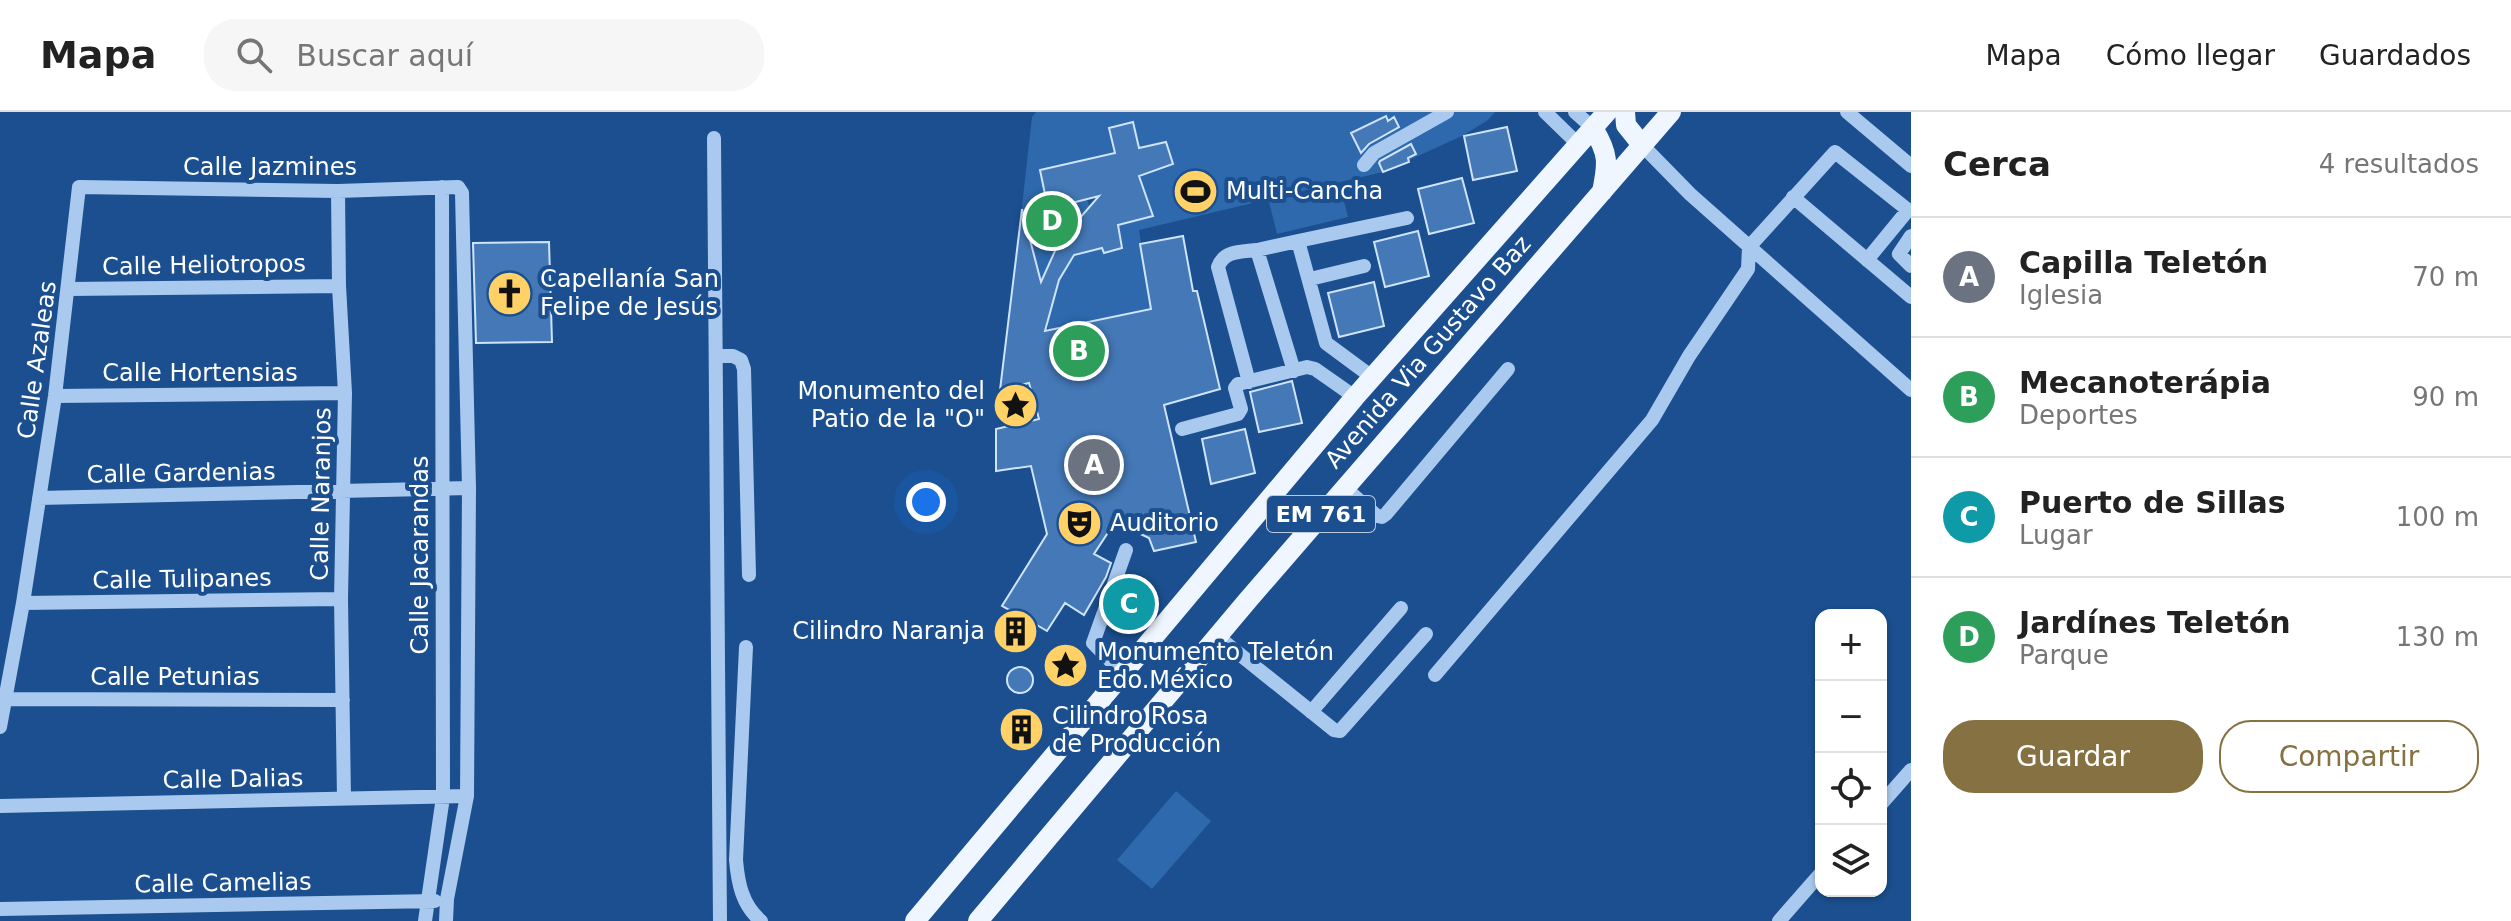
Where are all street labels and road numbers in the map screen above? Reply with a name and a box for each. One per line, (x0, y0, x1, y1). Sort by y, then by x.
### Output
street label: Calle Jazmines (183, 153, 357, 181)
street label: Avenida Via Gustavo Baz (1319, 230, 1537, 474)
street label: Calle Heliotropos (102, 249, 306, 281)
street label: Calle Azaleas (12, 279, 62, 441)
street label: Calle Hortensias (102, 359, 298, 387)
street label: Calle Naranjos (305, 407, 337, 581)
street label: Calle Jacarandas (406, 455, 434, 655)
street label: Calle Gardenias (86, 457, 276, 489)
road number: EM 761 (1267, 496, 1375, 532)
street label: Calle Tulipanes (92, 563, 272, 595)
street label: Calle Petunias (90, 663, 260, 691)
street label: Calle Dalias (162, 764, 304, 794)
street label: Calle Camelias (134, 867, 312, 899)

